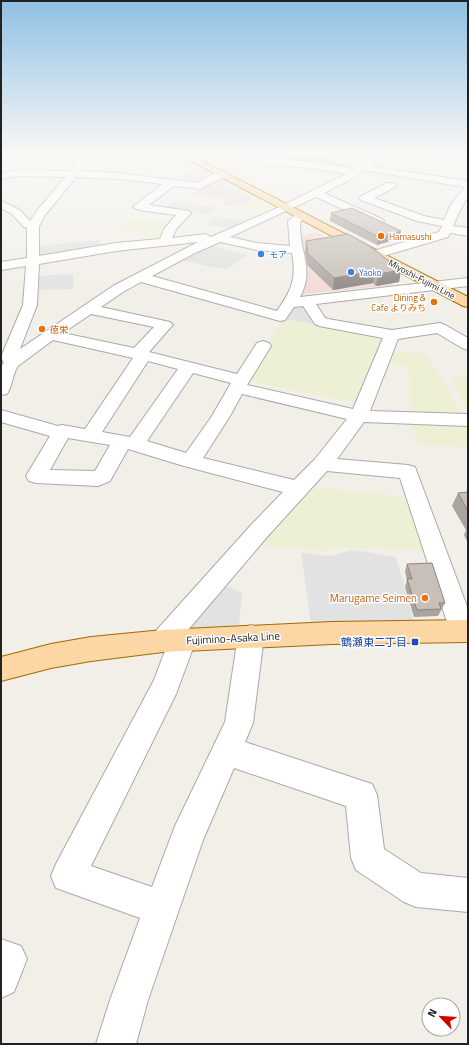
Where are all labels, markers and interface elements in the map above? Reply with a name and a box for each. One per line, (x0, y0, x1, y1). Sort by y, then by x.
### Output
place label: Hamasushi (389, 230, 432, 243)
marker: Hamasushi (376, 231, 386, 241)
place label: モア (269, 248, 287, 261)
marker: モア (256, 249, 266, 259)
street label: Miyoshi-Fujimi Line (386, 256, 458, 302)
place label: Yaoko (359, 266, 382, 279)
marker: Yaoko (346, 267, 356, 277)
place label: Dining & Cafe よりみち (371, 291, 427, 314)
marker: Dining & Cafe よりみち (429, 297, 439, 307)
place label: 徳栄 (49, 323, 69, 336)
marker: 徳栄 (37, 324, 47, 334)
place label: Marugame Seimen (330, 590, 417, 606)
marker: Marugame Seimen (420, 593, 430, 603)
street label: Fujimino-Asaka Line (186, 628, 281, 648)
place label: 鶴瀬東二丁目 (341, 634, 407, 650)
marker: 鶴瀬東二丁目 (410, 637, 420, 647)
north arrow (421, 997, 461, 1037)
text: N (423, 1006, 441, 1020)

